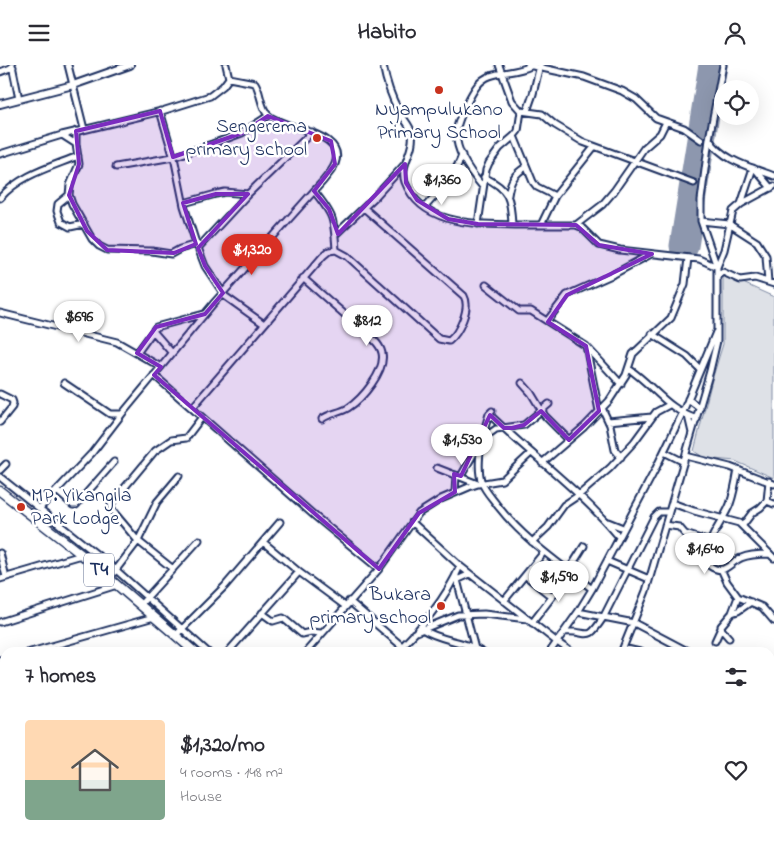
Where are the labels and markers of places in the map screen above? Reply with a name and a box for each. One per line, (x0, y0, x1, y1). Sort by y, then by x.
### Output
marker: Nyampulukano Primary School (433, 84, 445, 96)
place label: Nyampulukano Primary School (375, 96, 503, 148)
place label: Sengerema primary school (186, 113, 307, 165)
marker: Sengerema primary school (311, 132, 323, 144)
pin: $1,360 (401, 163, 483, 206)
pin: $1,320 (211, 233, 293, 276)
pin: $696 (49, 301, 109, 343)
pin: $812 (337, 305, 397, 347)
pin: $1,530 (421, 423, 503, 466)
place label: MP. Yikangila Park Lodge (31, 482, 132, 535)
marker: MP. Yikangila Park Lodge (15, 501, 27, 513)
pin: $1,640 (664, 533, 746, 575)
pin: $1,590 (518, 561, 600, 603)
place label: Bukara primary school (310, 581, 431, 633)
marker: Bukara primary school (435, 600, 447, 612)

